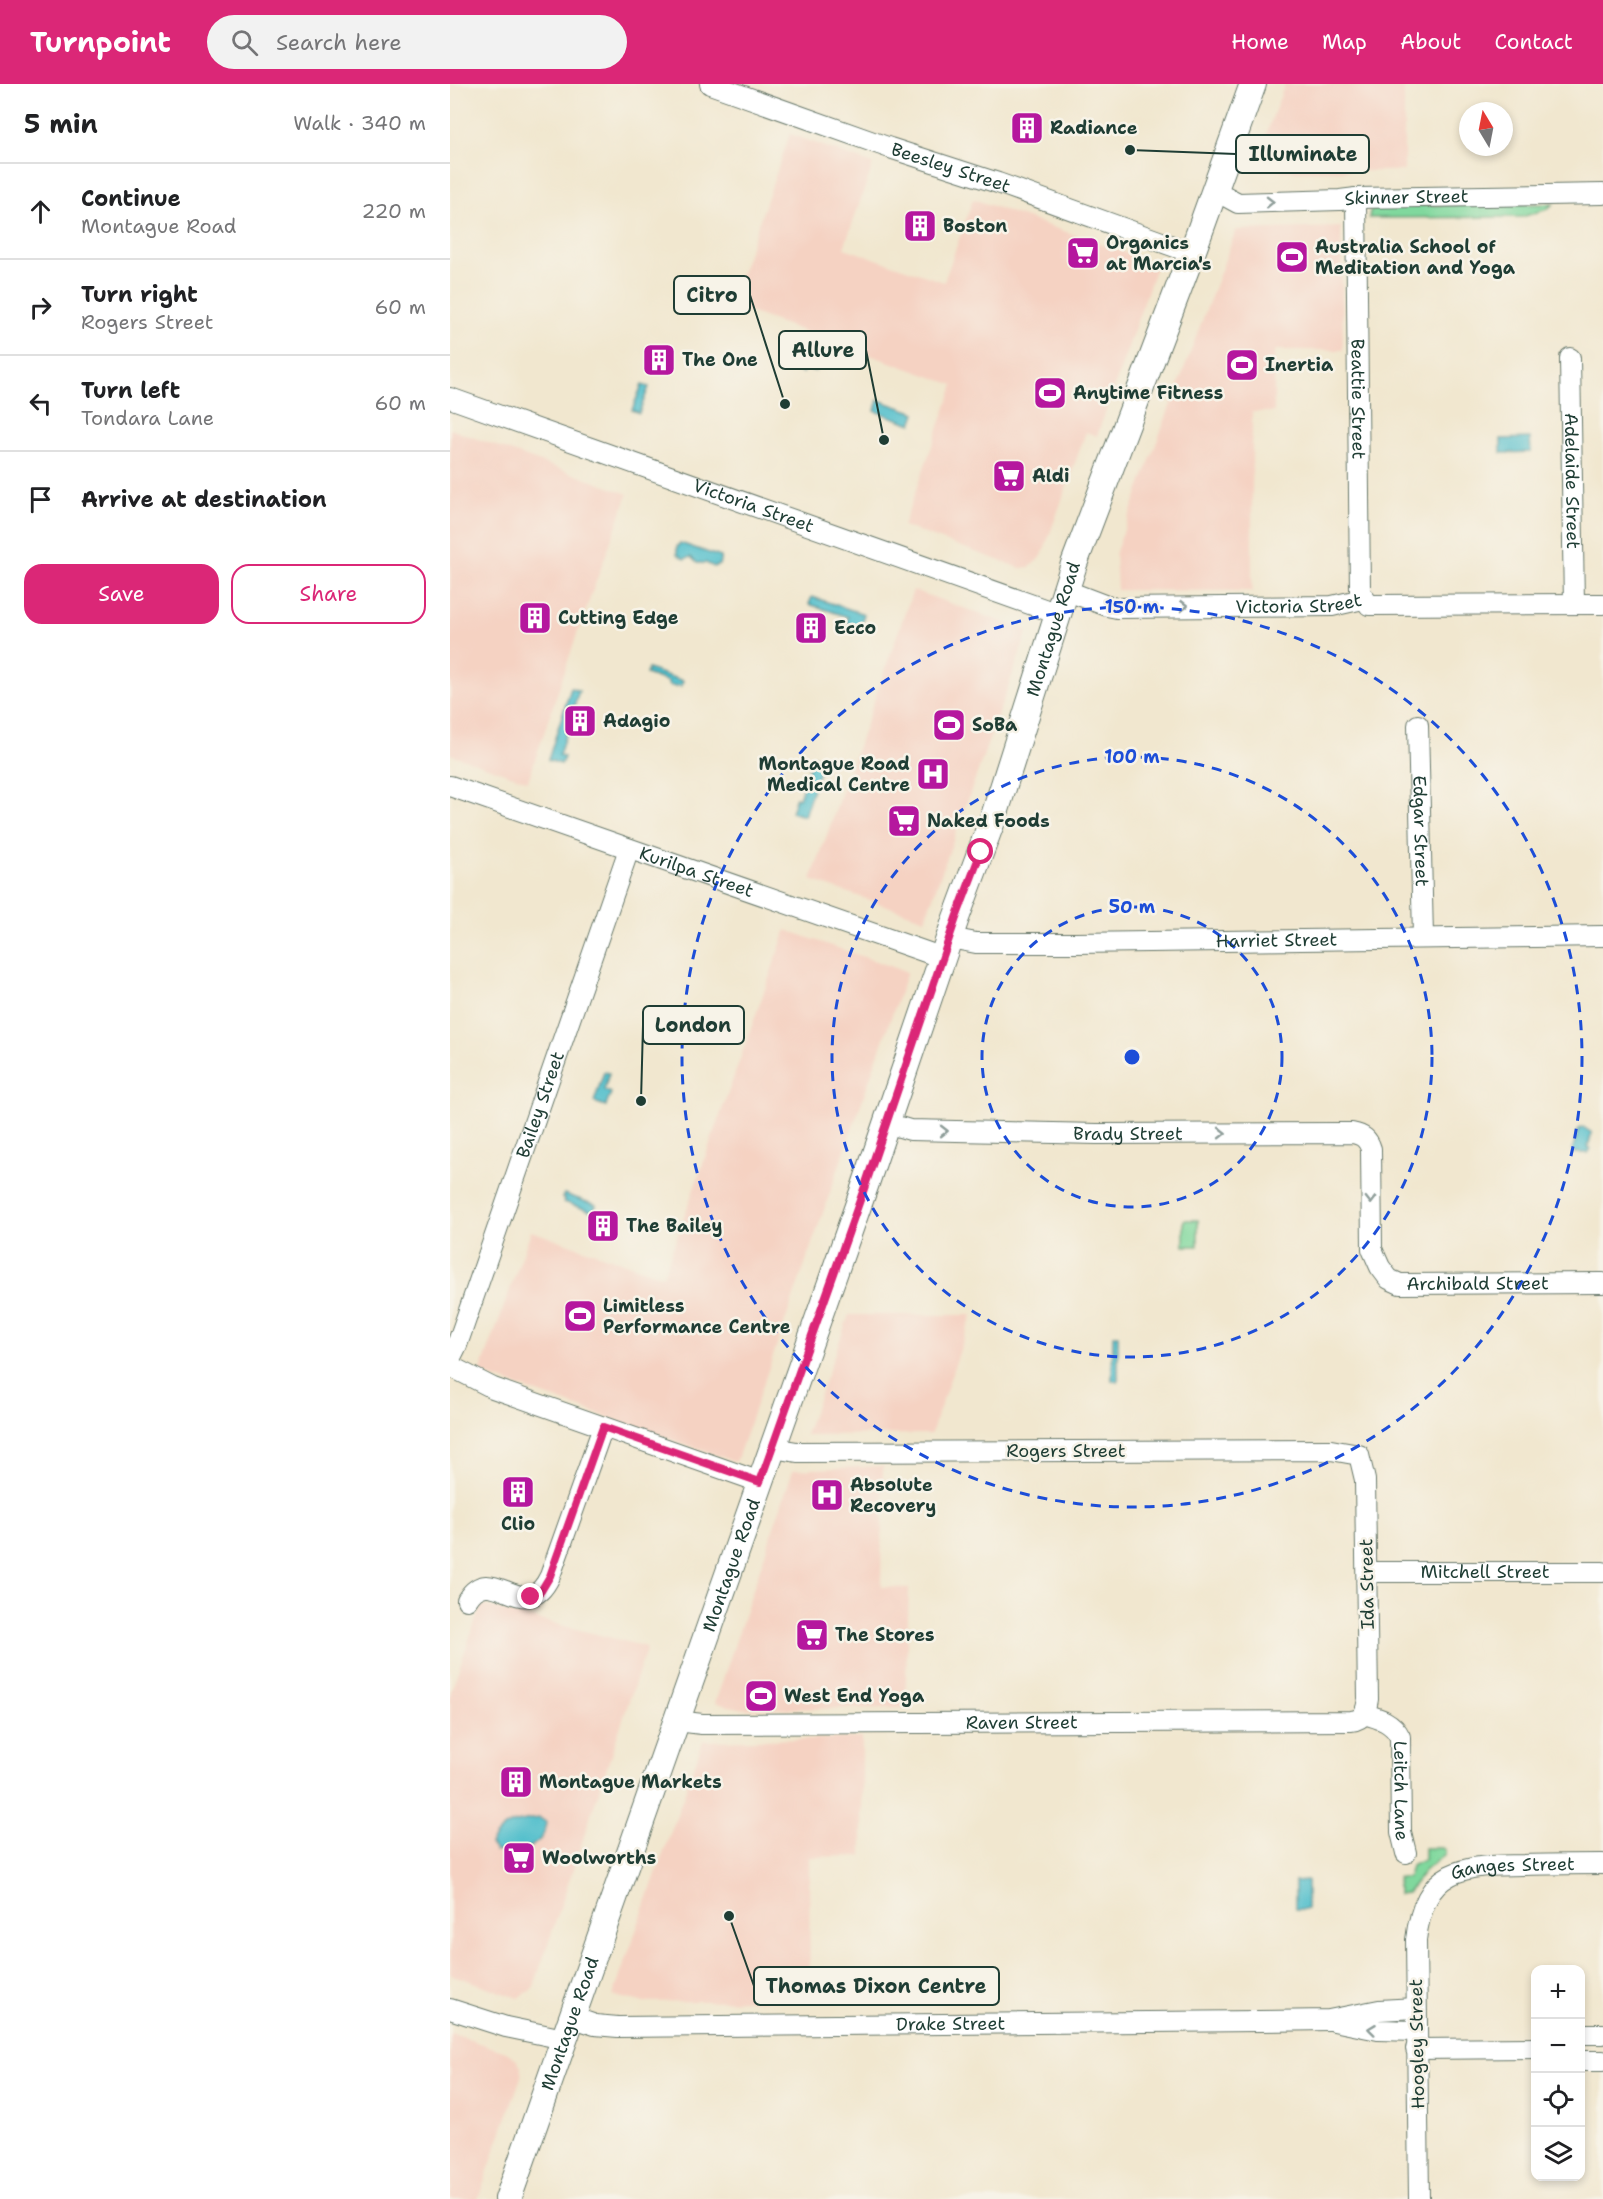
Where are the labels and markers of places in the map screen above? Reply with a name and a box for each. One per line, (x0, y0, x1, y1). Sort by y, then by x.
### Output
building icon: Radiance (1009, 110, 1045, 146)
place label: Radiance (1050, 116, 1138, 140)
callout: Illuminate (1236, 135, 1369, 173)
building icon: Boston (902, 208, 938, 244)
place label: Boston (943, 214, 1007, 238)
place label: Organics at Marcia's (1106, 231, 1212, 276)
supermarket icon: Organics at Marcia's (1065, 235, 1101, 271)
place label: Australia School of Meditation and Yoga (1315, 235, 1516, 280)
sports icon: Australia School of Meditation and Yoga (1274, 239, 1310, 275)
callout: Citro (674, 276, 750, 314)
callout: Allure (779, 331, 866, 369)
building icon: The One (641, 342, 677, 378)
sports icon: Inertia (1224, 347, 1260, 383)
place label: The One (682, 348, 758, 372)
place label: Inertia (1265, 353, 1334, 377)
sports icon: Anytime Fitness (1032, 375, 1068, 411)
place label: Anytime Fitness (1073, 381, 1223, 405)
supermarket icon: Aldi (991, 458, 1027, 494)
place label: Aldi (1032, 464, 1070, 488)
building icon: Cutting Edge (517, 600, 553, 636)
place label: Cutting Edge (558, 606, 679, 630)
building icon: Ecco (793, 610, 829, 646)
place label: Ecco (834, 616, 876, 640)
building icon: Adagio (562, 703, 598, 739)
sports icon: SoBa (931, 707, 967, 743)
place label: Adagio (603, 709, 670, 733)
place label: SoBa (972, 713, 1018, 737)
place label: Montague Road Medical Centre (758, 752, 910, 797)
hospital icon: Montague Road Medical Centre (915, 756, 951, 792)
supermarket icon: Naked Foods (886, 803, 922, 839)
place label: Naked Foods (927, 809, 1050, 833)
callout: London (643, 1006, 744, 1044)
centre of rings (1122, 1047, 1142, 1067)
building icon: The Bailey (585, 1208, 621, 1244)
place label: The Bailey (626, 1214, 722, 1238)
place label: Limitless Performance Centre (603, 1294, 791, 1339)
sports icon: Limitless Performance Centre (562, 1298, 598, 1334)
place label: Absolute Recovery (850, 1473, 936, 1518)
building icon: Clio (500, 1474, 536, 1510)
hospital icon: Absolute Recovery (809, 1477, 845, 1513)
place label: Clio (501, 1512, 535, 1536)
supermarket icon: The Stores (794, 1617, 830, 1653)
place label: The Stores (835, 1623, 935, 1647)
sports icon: West End Yoga (743, 1678, 779, 1714)
place label: West End Yoga (784, 1684, 925, 1708)
building icon: Montague Markets (498, 1764, 534, 1800)
place label: Montague Markets (539, 1770, 722, 1794)
supermarket icon: Woolworths (501, 1840, 537, 1876)
place label: Woolworths (542, 1846, 656, 1870)
callout: Thomas Dixon Centre (754, 1967, 999, 2005)

